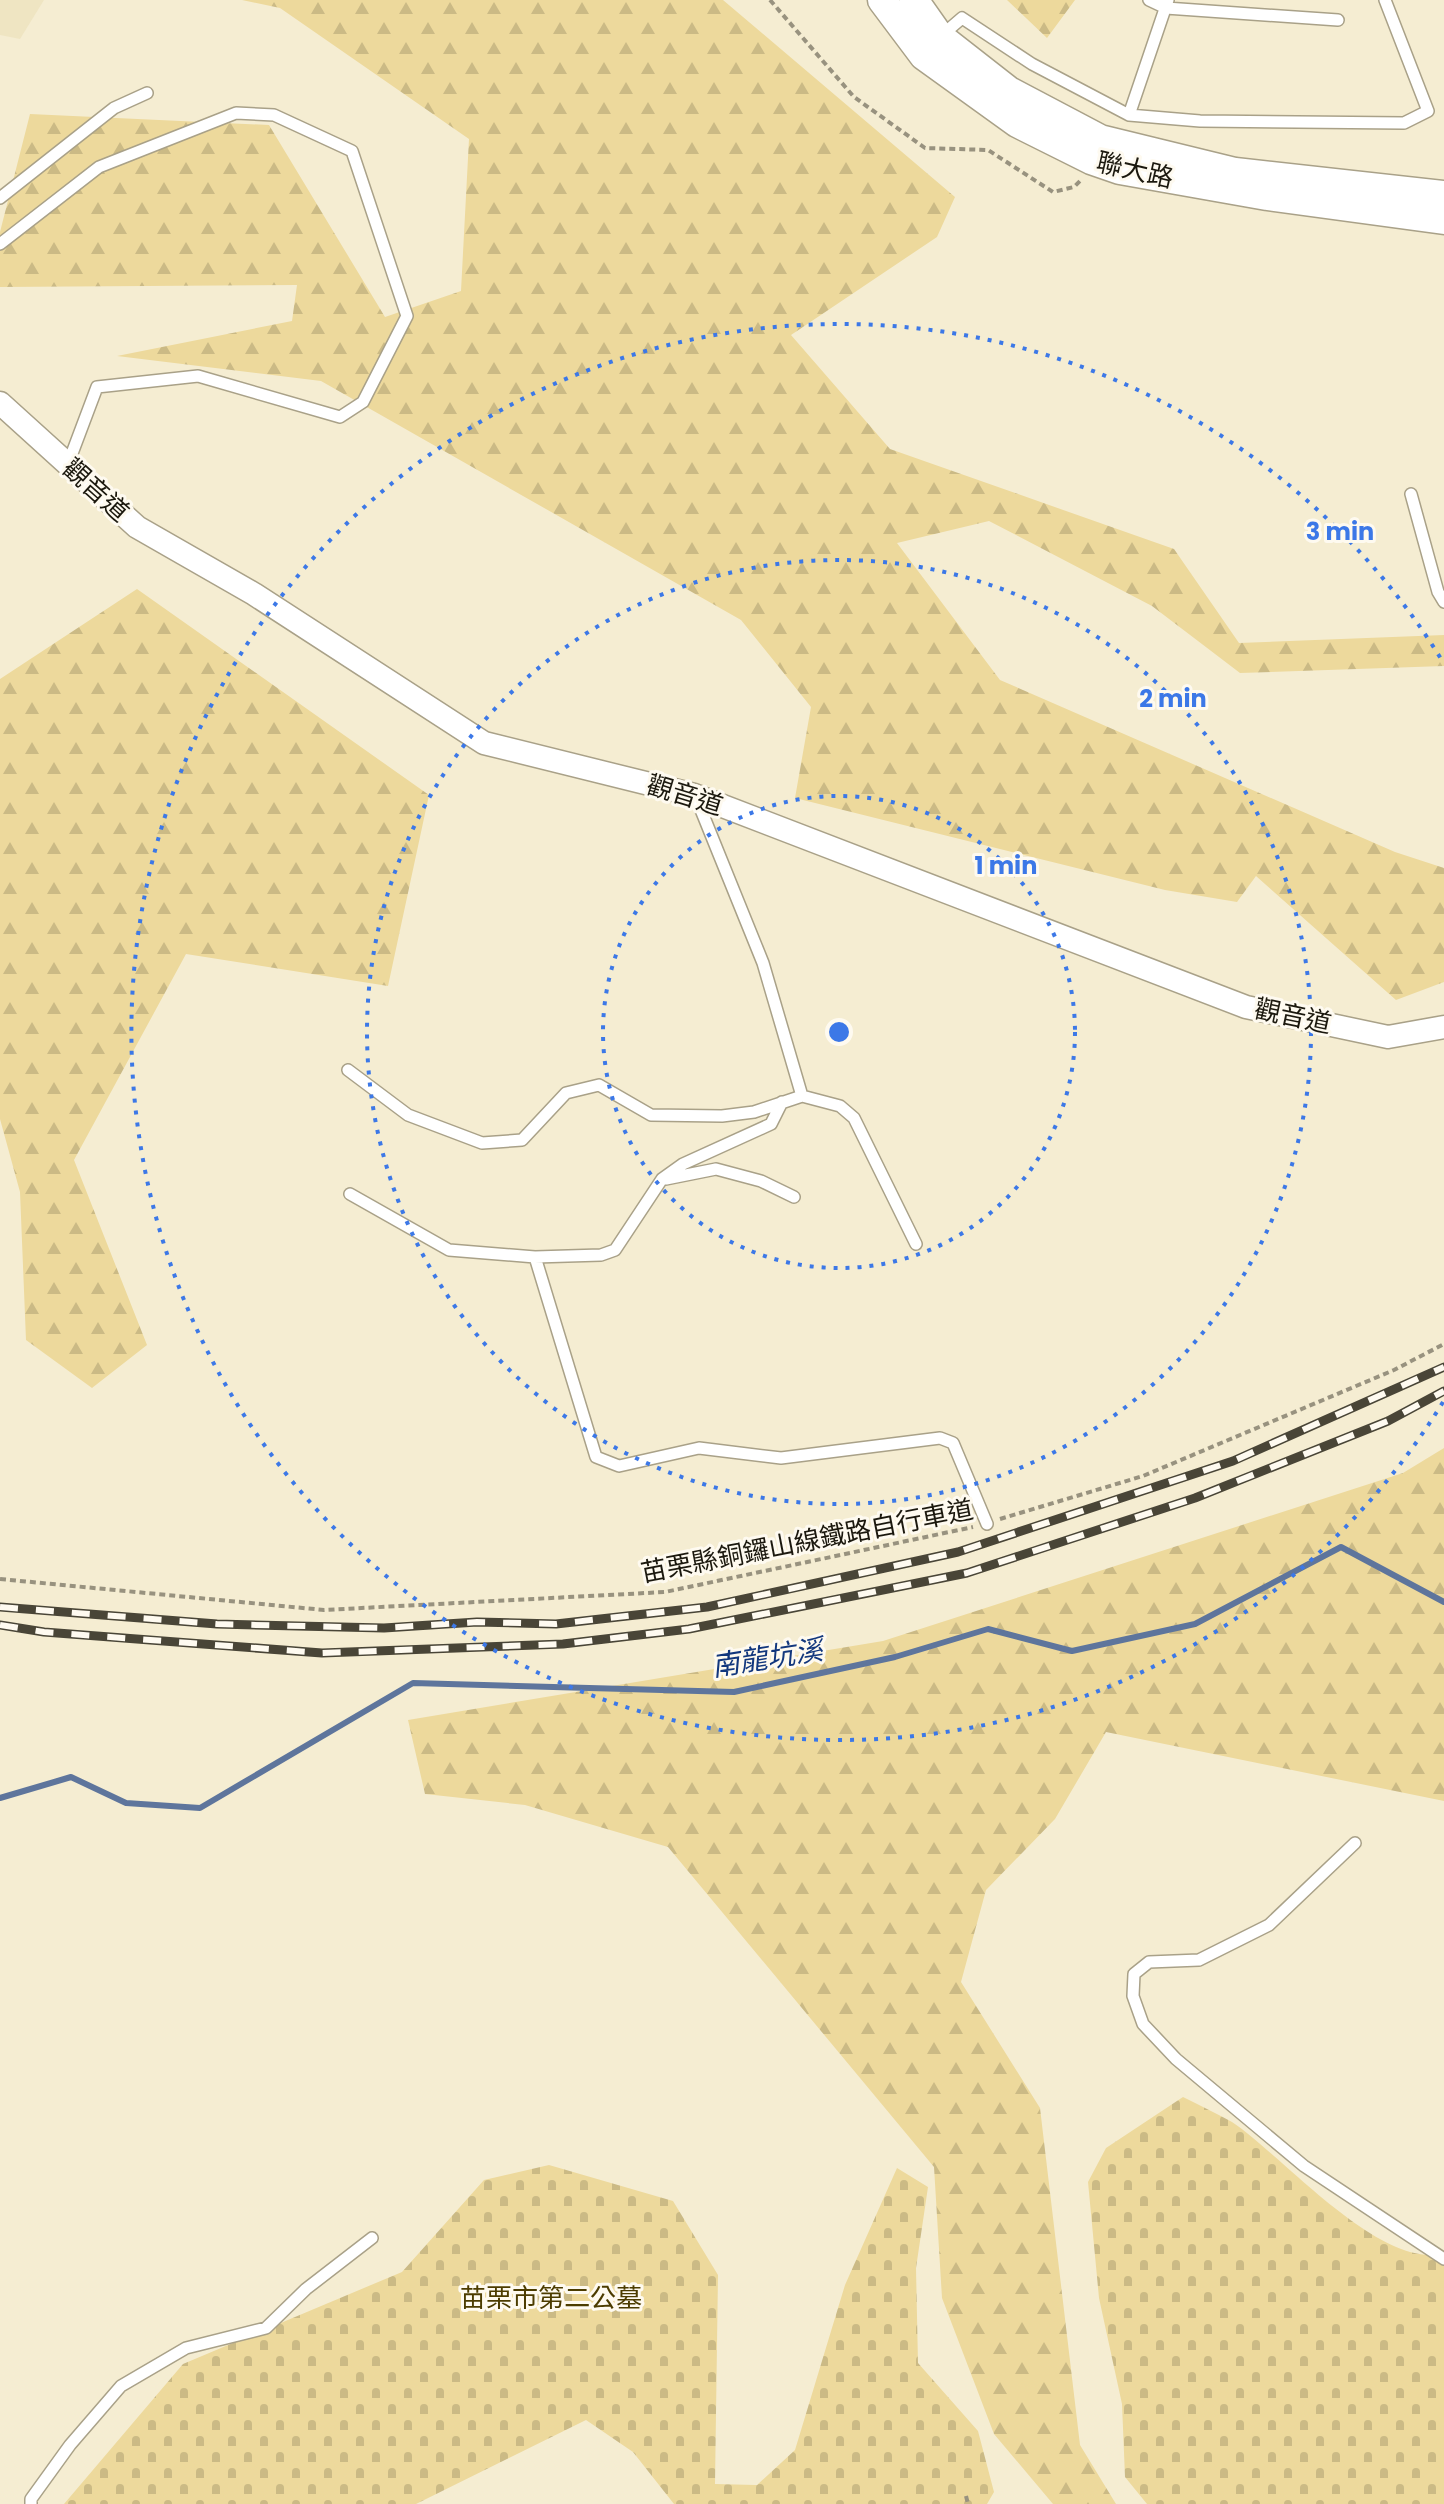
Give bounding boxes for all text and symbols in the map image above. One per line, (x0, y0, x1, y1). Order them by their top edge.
street label: 聯大路 (1093, 144, 1177, 196)
street label: 觀音道 (55, 451, 137, 529)
text: 3 min (1306, 515, 1374, 548)
text: 2 min (1139, 682, 1207, 715)
street label: 觀音道 (642, 766, 728, 824)
text: 1 min (975, 849, 1037, 882)
street label: 觀音道 (1251, 990, 1335, 1042)
centre of rings (825, 1018, 853, 1046)
street label: 苗栗縣銅鑼山線鐵路自行車道 (638, 1491, 976, 1591)
water label: 南龍坑溪 (709, 1629, 829, 1686)
park label: 苗栗市第二公墓 (460, 2280, 642, 2316)

